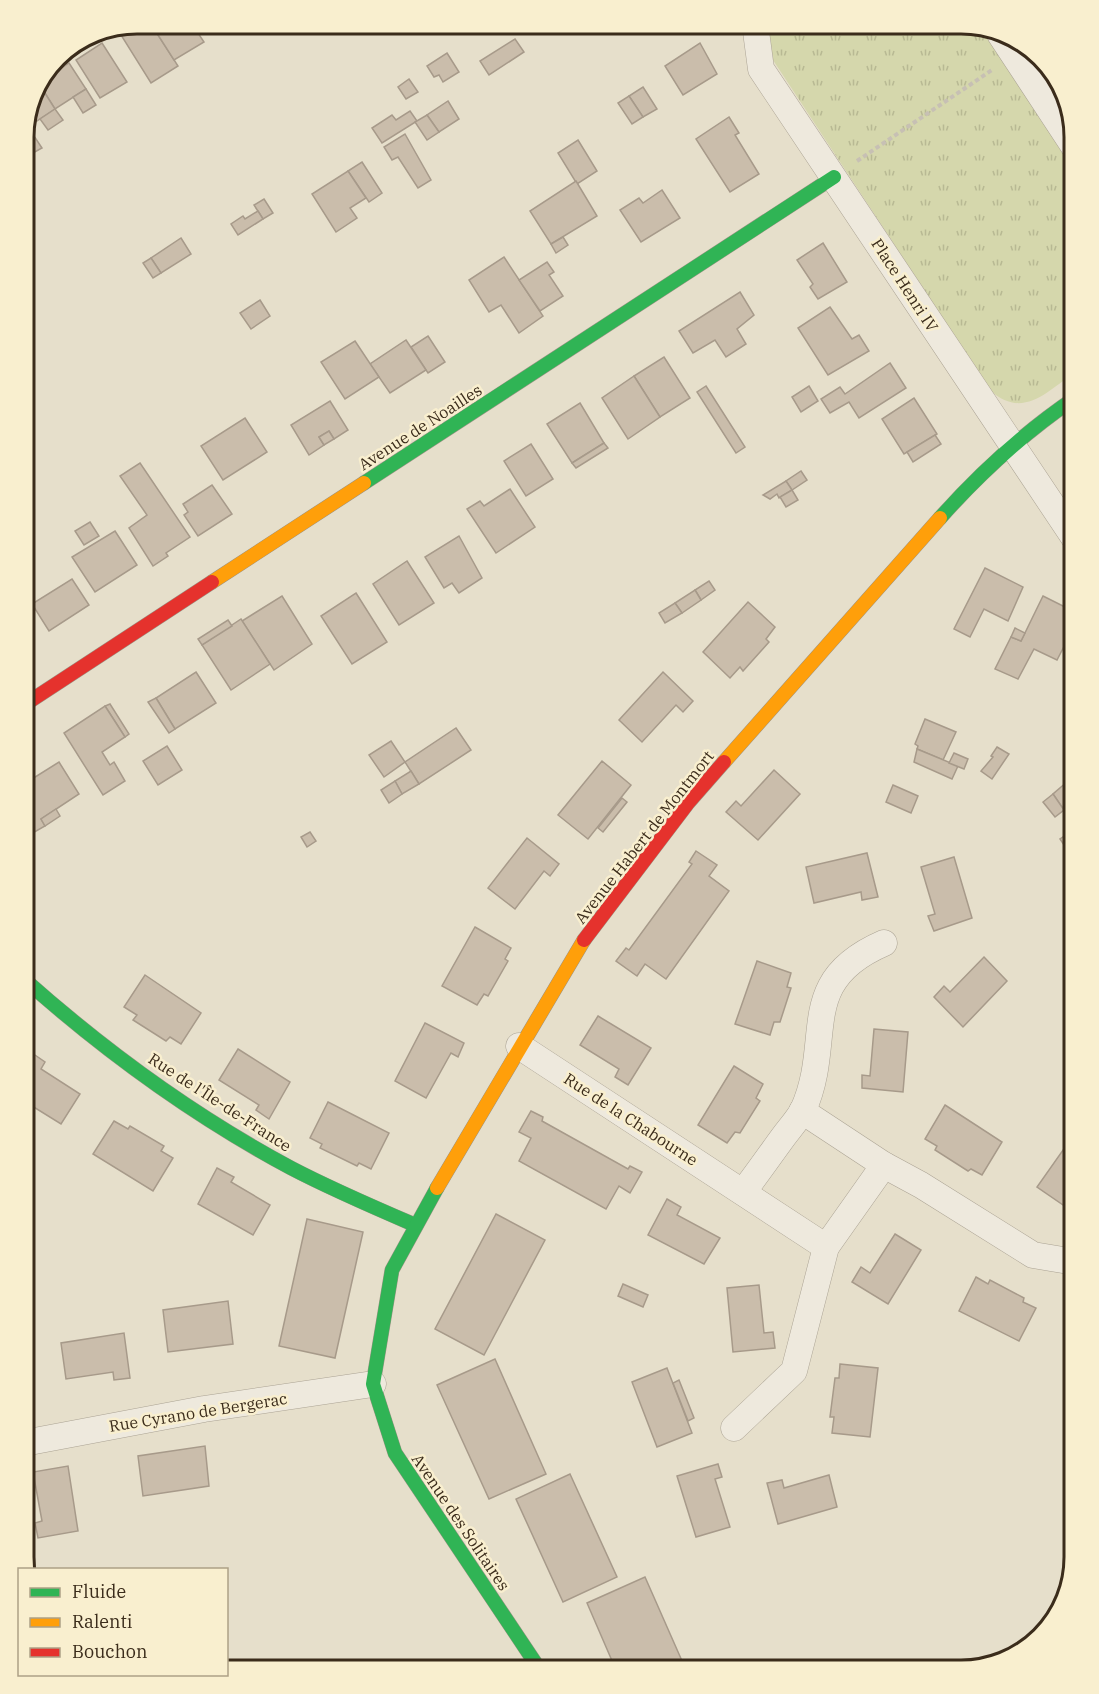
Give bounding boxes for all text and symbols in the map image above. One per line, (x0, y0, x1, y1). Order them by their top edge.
street label: Place Henri IV (867, 235, 943, 336)
street label: Avenue de Noailles (354, 380, 486, 474)
street label: Avenue Habert de Montmort (570, 746, 718, 928)
street label: Rue de l'Île-de-France (145, 1048, 295, 1156)
street label: Rue de la Chabourne (560, 1068, 702, 1170)
street label: Rue Cyrano de Bergerac (107, 1388, 289, 1436)
street label: Avenue des Solitaires (408, 1450, 514, 1594)
legend (18, 1568, 228, 1676)
text: Fluide (72, 1580, 126, 1603)
text: Ralenti (72, 1610, 133, 1633)
text: Bouchon (72, 1640, 148, 1663)

